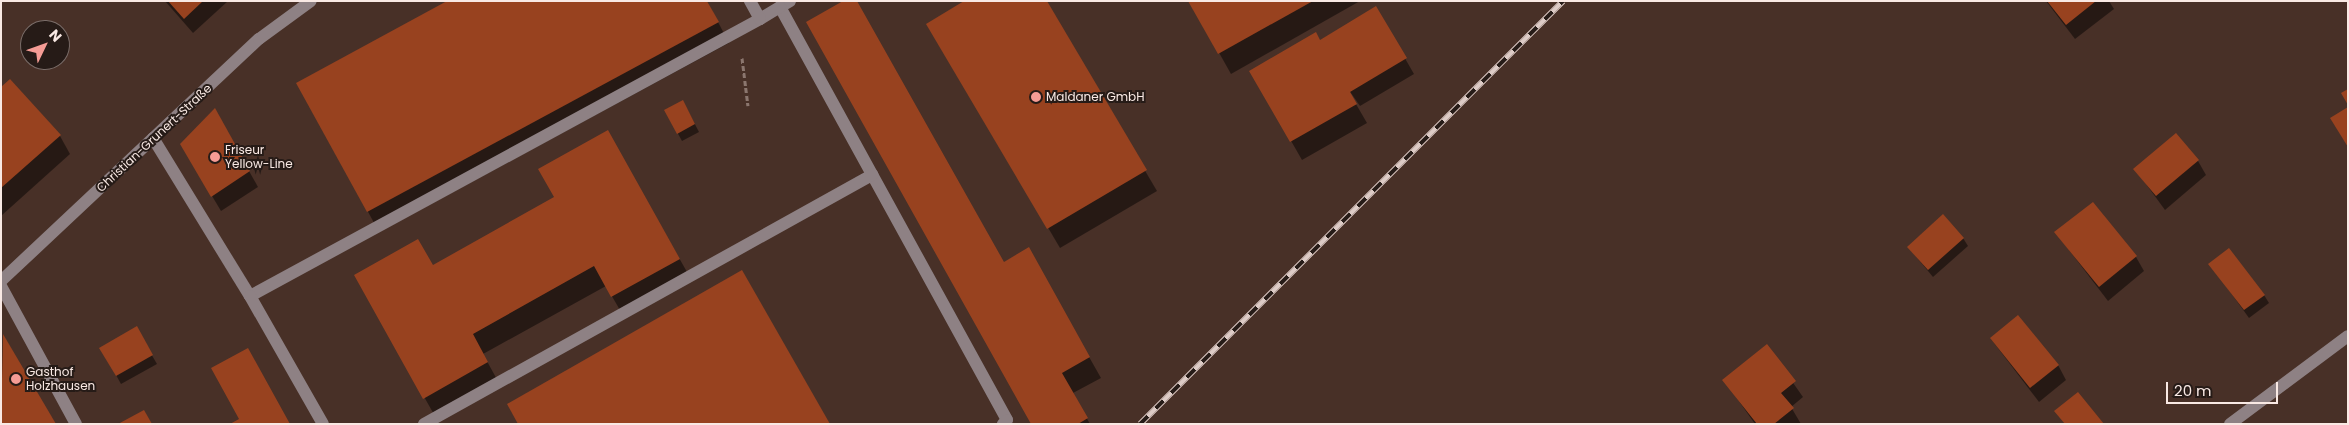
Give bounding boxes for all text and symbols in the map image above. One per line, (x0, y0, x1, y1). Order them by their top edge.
north arrow (20, 20, 70, 70)
text: N (44, 25, 66, 46)
street label: Christian-Grunert-Straße (93, 81, 215, 195)
place label: Maldaner GmbH (1046, 90, 1145, 104)
marker: Maldaner GmbH (1030, 91, 1042, 103)
place label: Friseur Yellow-Line (225, 143, 293, 171)
marker: Friseur Yellow-Line (209, 151, 221, 163)
place label: Gasthof Holzhausen (26, 365, 95, 393)
scale bar (2169, 372, 2282, 404)
marker: Gasthof Holzhausen (10, 373, 22, 385)
text: 20 m (2174, 380, 2212, 401)

